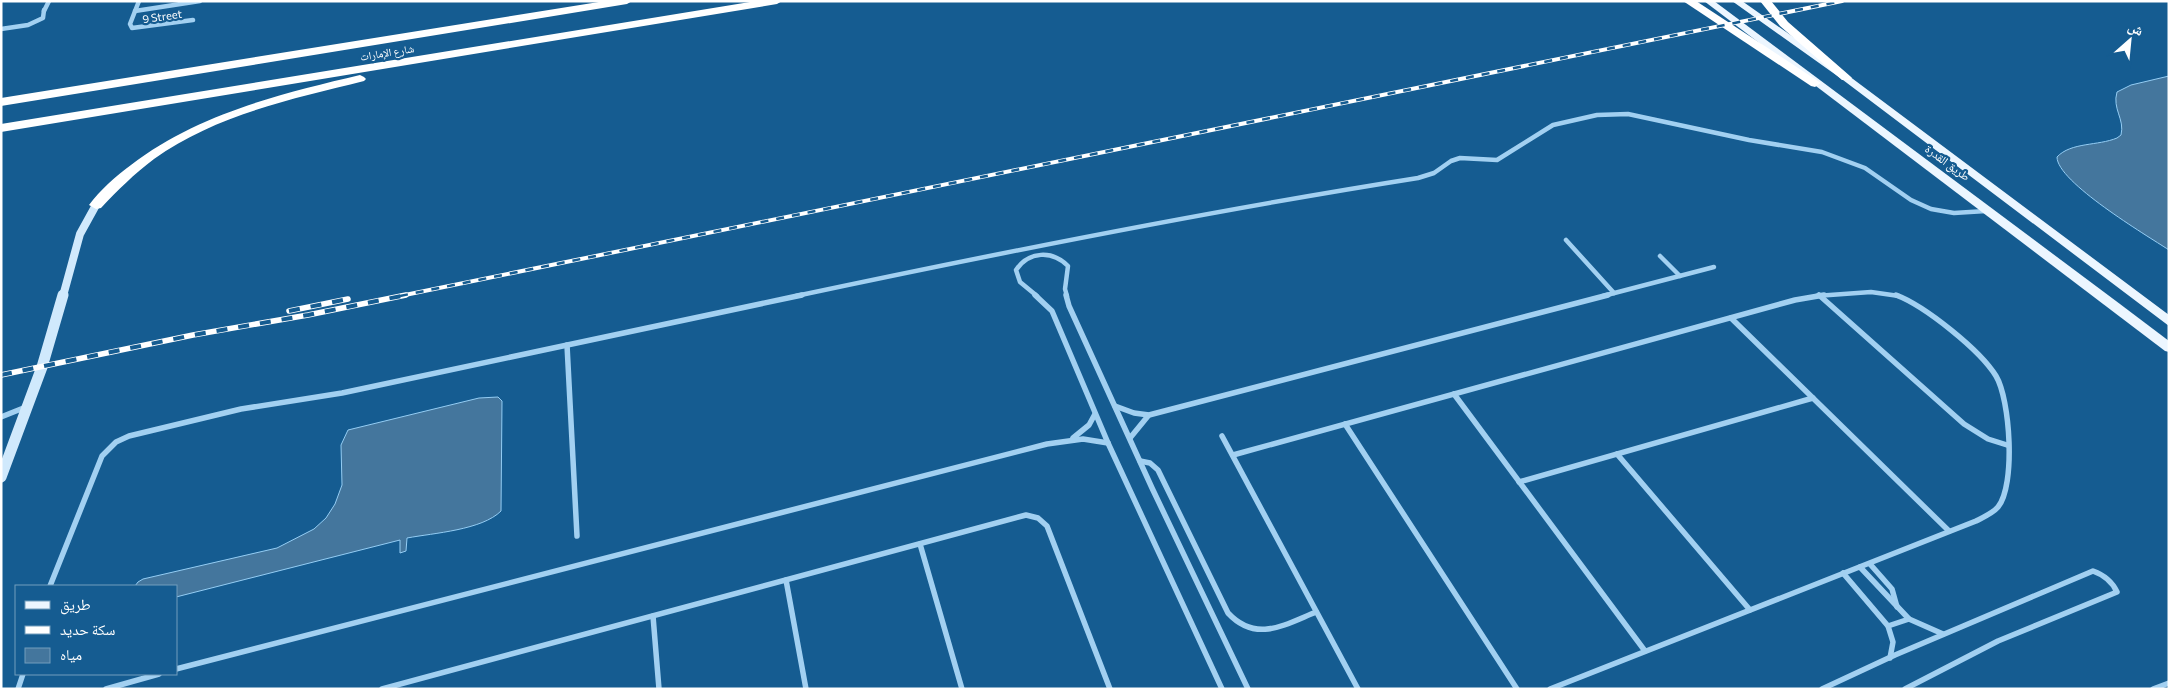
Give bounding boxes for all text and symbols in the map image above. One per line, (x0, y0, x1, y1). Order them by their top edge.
street label: 9 Street (141, 7, 183, 25)
north arrow (2105, 15, 2155, 65)
text: ش (2125, 17, 2147, 40)
street label: شارع الإمارات (359, 41, 415, 64)
street label: طريق القدرة (1922, 141, 1973, 184)
legend (15, 585, 178, 675)
text: طريق (60, 595, 91, 615)
text: سكة حديد (60, 620, 115, 638)
text: مياه (60, 645, 82, 663)

